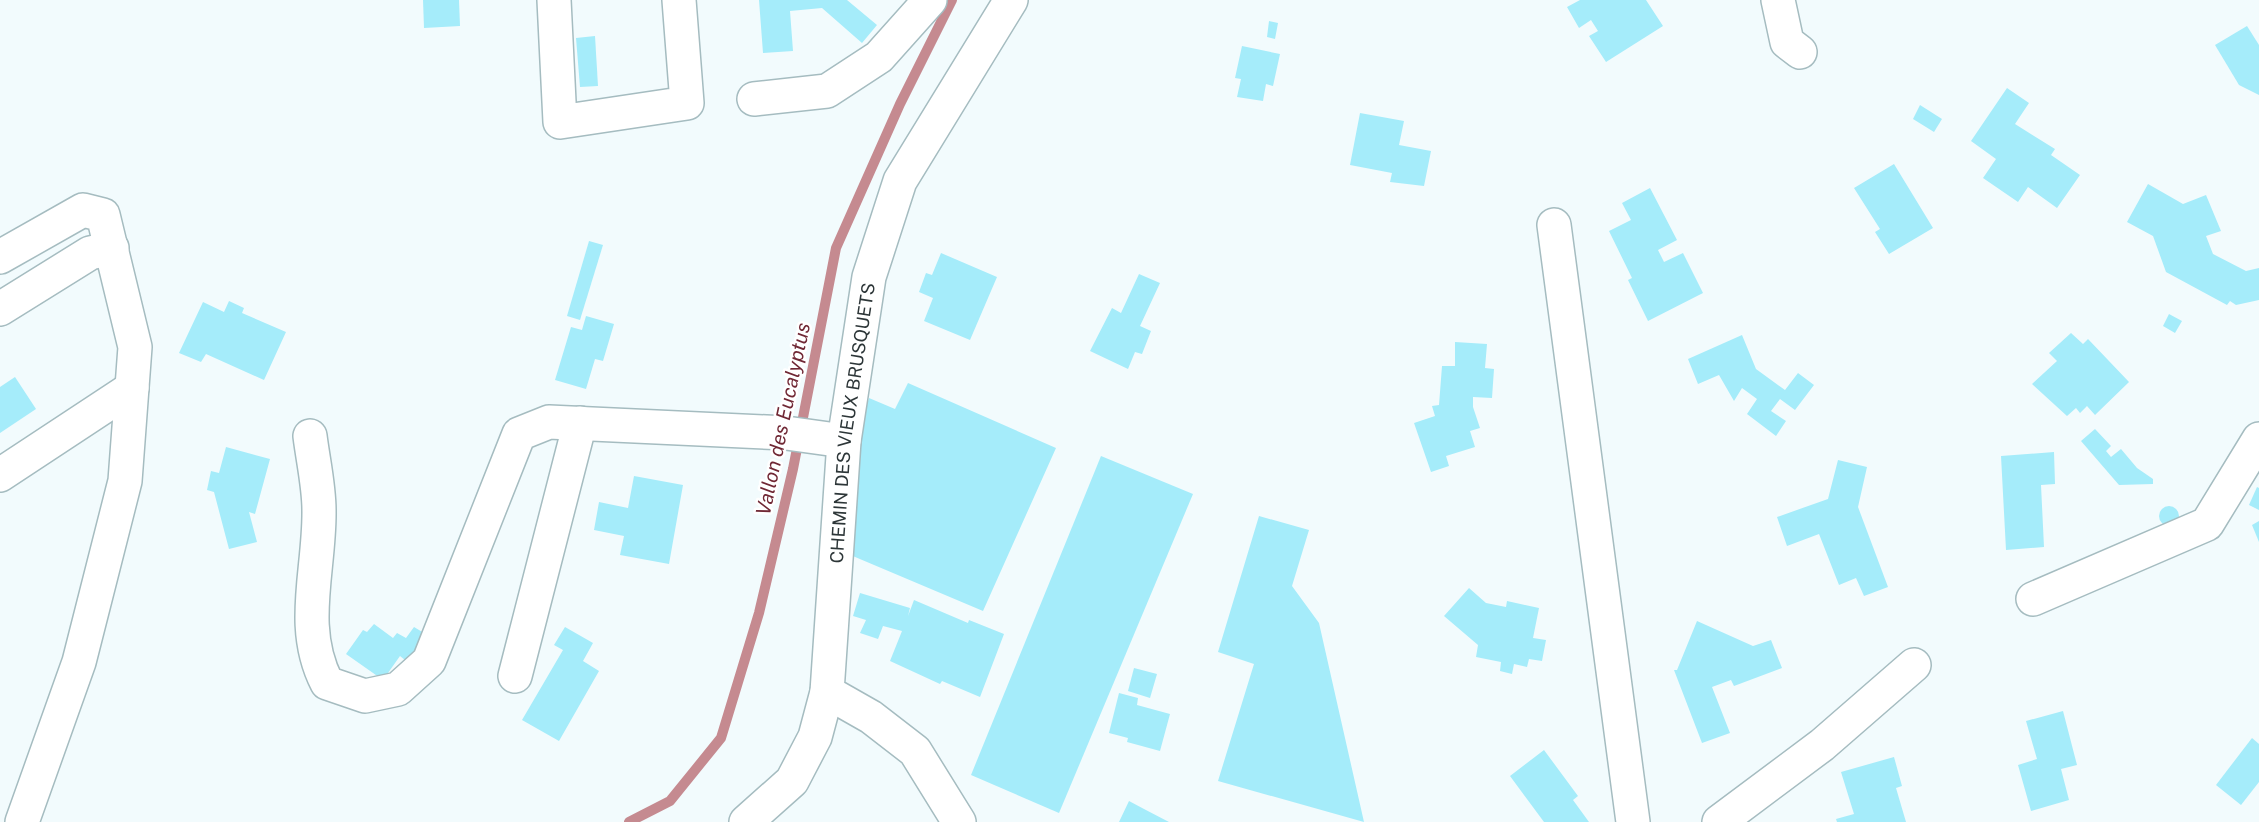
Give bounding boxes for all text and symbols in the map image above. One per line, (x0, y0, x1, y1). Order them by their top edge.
street label: CHEMIN DES VIEUX BRUSQUETS (825, 281, 878, 564)
water label: Vallon des Eucalyptus (751, 320, 815, 518)

